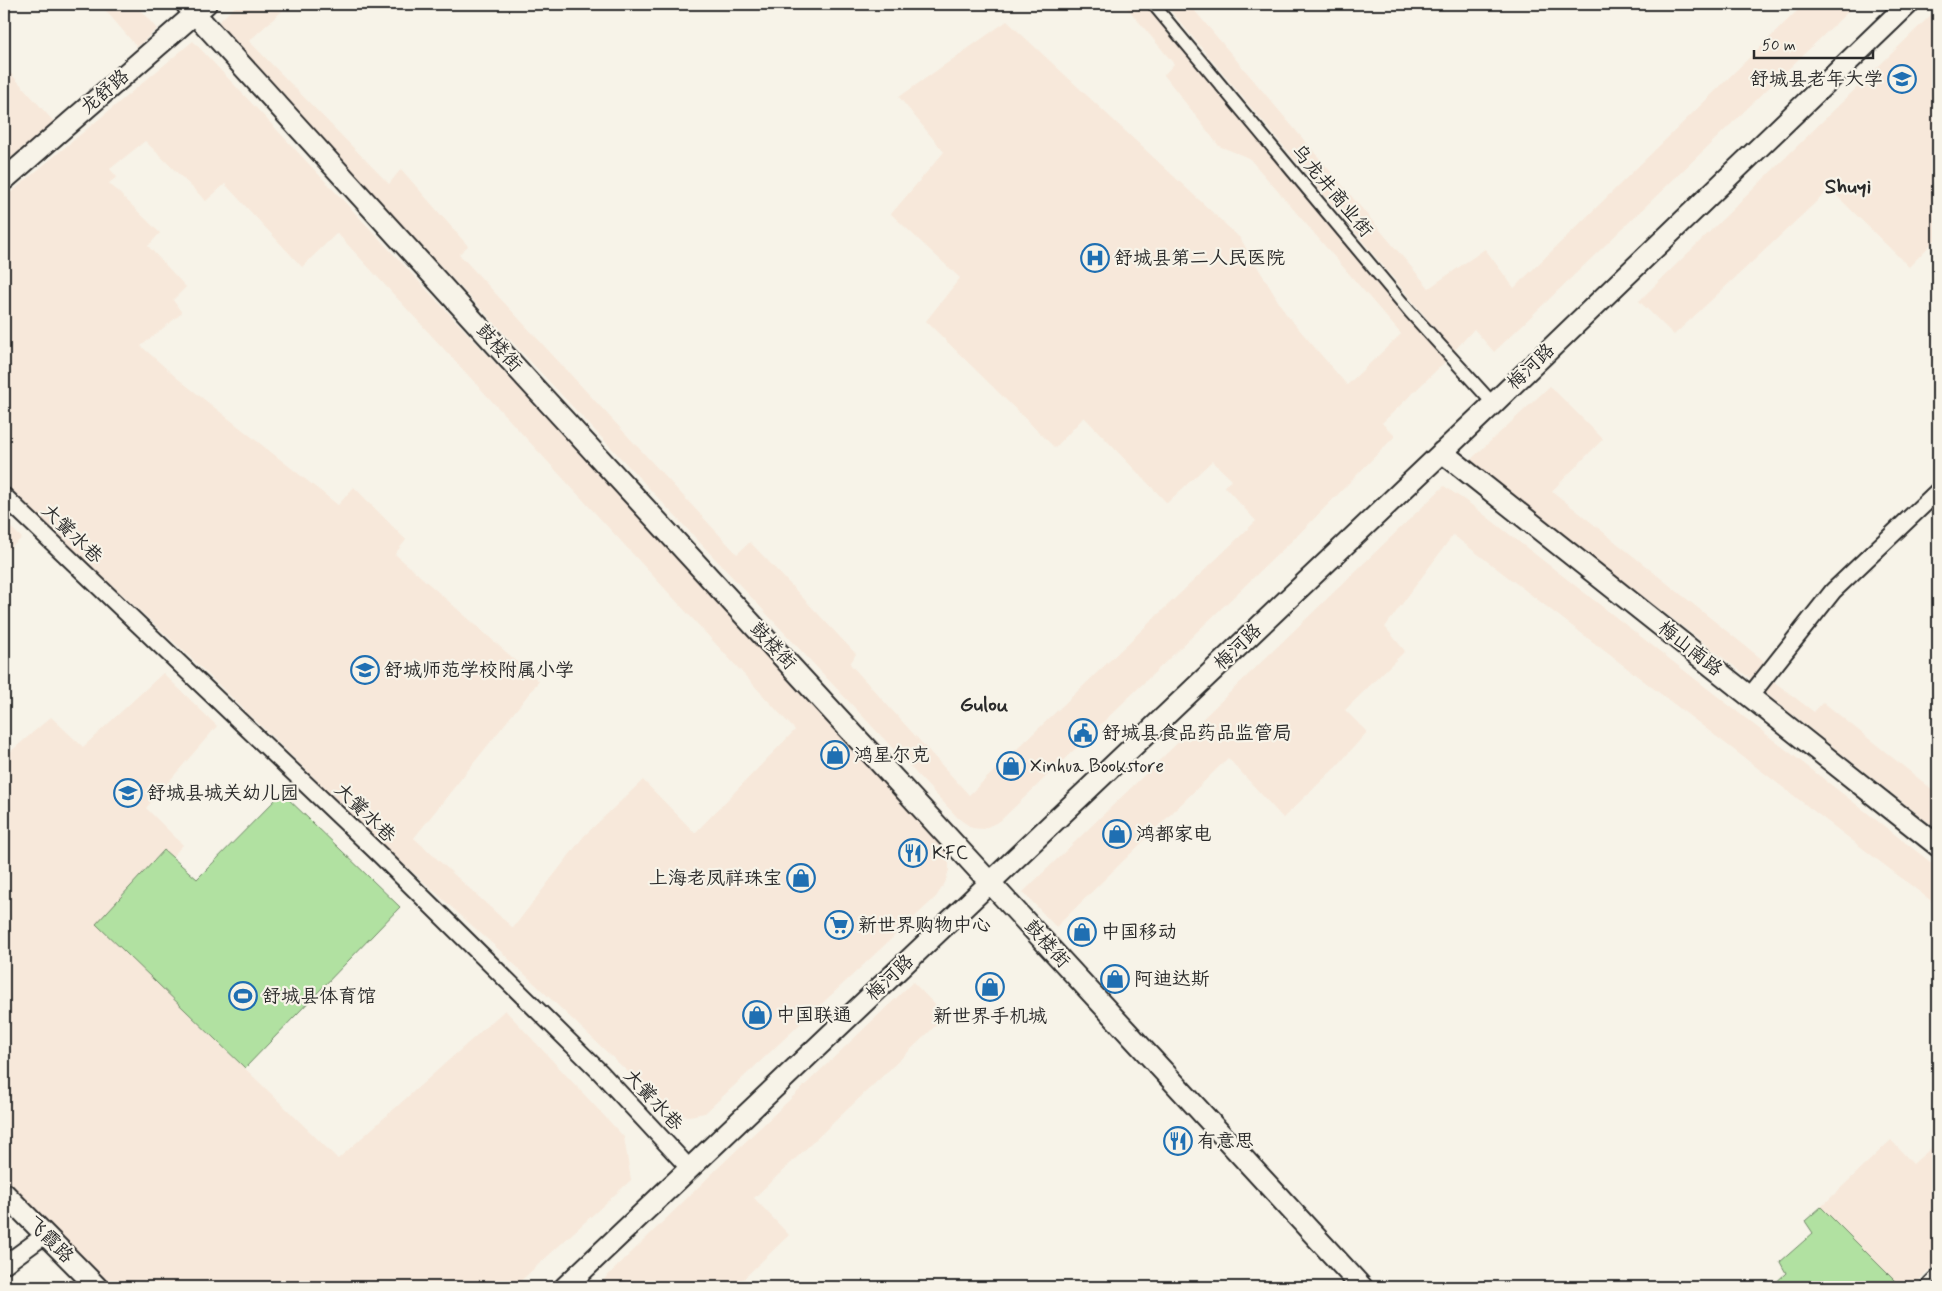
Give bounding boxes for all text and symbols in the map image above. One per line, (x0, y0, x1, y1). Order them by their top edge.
scale bar (1754, 28, 1873, 60)
text: 50 m (1762, 36, 1796, 56)
street label: 龙舒路 (75, 64, 135, 120)
school or university icon: 舒城县老年大学 (1887, 64, 1917, 94)
place label: 舒城县老年大学 (1750, 67, 1883, 92)
street label: 乌龙井商业街 (1286, 139, 1378, 243)
district label: Shuyi (1825, 173, 1871, 201)
hospital icon: 舒城县第二人民医院 (1080, 243, 1110, 273)
place label: 舒城县第二人民医院 (1114, 246, 1285, 271)
street label: 鼓楼街 (471, 318, 527, 378)
street label: 梅河路 (1502, 338, 1560, 396)
street label: 大黉水巷 (36, 499, 108, 569)
street label: 梅山南路 (1652, 616, 1728, 682)
street label: 鼓楼街 (744, 617, 802, 675)
street label: 梅河路 (1209, 618, 1267, 676)
school or university icon: 舒城师范学校附属小学 (350, 655, 380, 685)
place label: 舒城师范学校附属小学 (384, 658, 574, 683)
district label: Gulou (960, 691, 1009, 719)
public building icon: 舒城县食品药品监管局 (1068, 718, 1098, 748)
place label: 舒城县食品药品监管局 (1102, 721, 1292, 746)
shop icon: 鸿星尔克 (820, 740, 850, 770)
place label: 鸿星尔克 (854, 743, 930, 768)
shop icon: Xinhua Bookstore (996, 751, 1026, 781)
place label: Xinhua Bookstore (1030, 754, 1164, 779)
school or university icon: 舒城县城关幼儿园 (113, 778, 143, 808)
street label: 大黉水巷 (329, 778, 401, 848)
place label: 舒城县城关幼儿园 (147, 781, 299, 806)
shop icon: 鸿都家电 (1102, 819, 1132, 849)
place label: 鸿都家电 (1136, 822, 1212, 847)
restaurant icon: KFC (898, 838, 928, 868)
place label: KFC (932, 841, 968, 866)
shop icon: 上海老凤祥珠宝 (786, 863, 816, 893)
place label: 上海老凤祥珠宝 (649, 866, 782, 891)
supermarket icon: 新世界购物中心 (824, 910, 854, 940)
place label: 新世界购物中心 (858, 913, 991, 938)
street label: 鼓楼街 (1019, 914, 1075, 974)
shop icon: 中国移动 (1067, 917, 1097, 947)
place label: 中国移动 (1101, 920, 1177, 945)
street label: 梅河路 (861, 949, 919, 1007)
shop icon: 阿迪达斯 (1100, 964, 1130, 994)
place label: 阿迪达斯 (1134, 967, 1210, 992)
shop icon: 新世界手机城 (975, 972, 1005, 1002)
sports icon: 舒城县体育馆 (228, 981, 258, 1011)
place label: 舒城县体育馆 (262, 984, 376, 1009)
shop icon: 中国联通 (742, 1000, 772, 1030)
place label: 中国联通 (776, 1003, 852, 1028)
place label: 新世界手机城 (933, 1004, 1047, 1029)
street label: 大黉水巷 (618, 1064, 688, 1136)
restaurant icon: 有意思 (1163, 1126, 1193, 1156)
place label: 有意思 (1197, 1129, 1254, 1154)
street label: 飞霞路 (21, 1211, 79, 1269)

